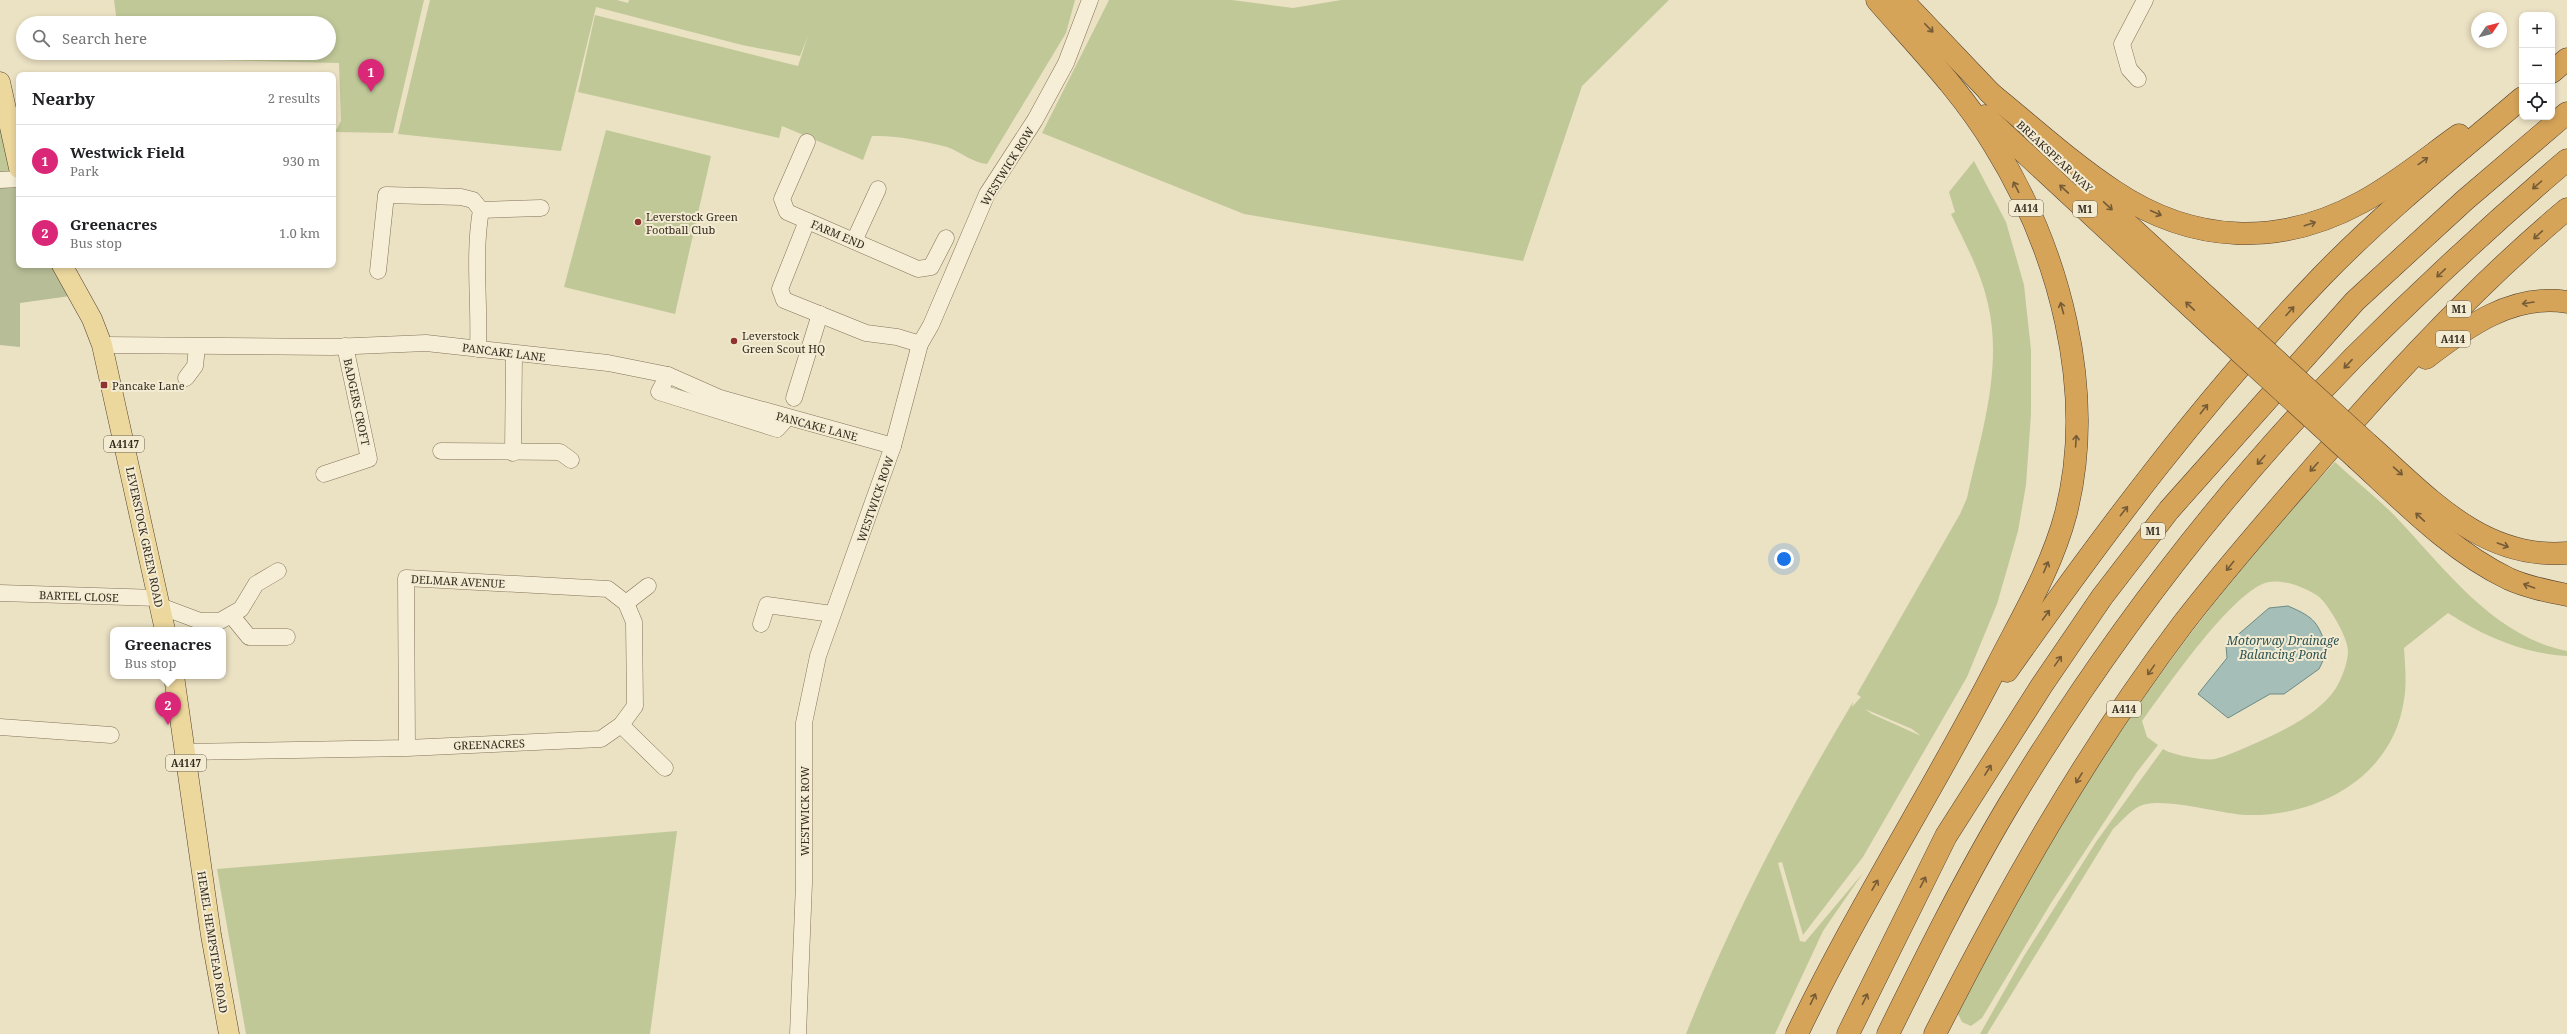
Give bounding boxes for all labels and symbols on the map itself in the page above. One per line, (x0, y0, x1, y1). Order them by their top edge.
north arrow (2471, 12, 2507, 48)
one-way arrow (1924, 23, 1933, 34)
pin: 1 (358, 59, 384, 92)
street label: BREAKSPEAR WAY (2014, 117, 2096, 195)
street label: WESTWICK ROW (977, 123, 1038, 208)
one-way arrow (2417, 157, 2428, 165)
one-way arrow (2012, 181, 2019, 193)
one-way arrow (2532, 181, 2543, 190)
one-way arrow (2059, 185, 2069, 194)
road number: A414 (2009, 200, 2043, 216)
road number: M1 (2073, 201, 2097, 217)
one-way arrow (2103, 201, 2113, 210)
place label: Leverstock Green Football Club (646, 209, 738, 237)
one-way arrow (2149, 210, 2161, 217)
street label: FARM END (809, 216, 867, 252)
marker: Leverstock Green Football Club (633, 217, 643, 227)
one-way arrow (2303, 220, 2316, 227)
one-way arrow (2533, 230, 2543, 240)
one-way arrow (2436, 268, 2446, 278)
one-way arrow (2522, 299, 2535, 307)
road number: M1 (2447, 301, 2471, 317)
one-way arrow (2058, 302, 2065, 315)
one-way arrow (2185, 302, 2195, 311)
one-way arrow (2285, 306, 2295, 316)
place label: Leverstock Green Scout HQ (742, 328, 825, 356)
road number: A414 (2436, 331, 2470, 347)
marker: Leverstock Green Scout HQ (729, 336, 739, 346)
street label: PANCAKE LANE (461, 339, 547, 365)
street label: BADGERS CROFT (340, 357, 374, 447)
one-way arrow (2344, 359, 2353, 369)
place label: Pancake Lane (112, 378, 185, 393)
marker: Pancake Lane (99, 380, 109, 390)
one-way arrow (2200, 403, 2208, 414)
street label: PANCAKE LANE (774, 408, 860, 444)
one-way arrow (2072, 435, 2079, 448)
road number: A4147 (104, 436, 144, 452)
street label: WESTWICK ROW (853, 453, 897, 544)
one-way arrow (2257, 455, 2266, 466)
one-way arrow (2309, 461, 2318, 472)
street label: LEVERSTOCK GREEN ROAD (123, 465, 167, 609)
one-way arrow (2393, 466, 2403, 475)
one-way arrow (2119, 505, 2128, 516)
one-way arrow (2415, 512, 2425, 522)
road number: M1 (2141, 523, 2165, 539)
one-way arrow (2497, 542, 2509, 550)
your location (1774, 549, 1794, 569)
one-way arrow (2225, 560, 2234, 571)
one-way arrow (2043, 561, 2050, 573)
street label: DELMAR AVENUE (411, 571, 506, 591)
one-way arrow (2523, 582, 2536, 589)
street label: BARTEL CLOSE (39, 587, 119, 605)
one-way arrow (2042, 610, 2050, 621)
water label: Motorway Drainage Balancing Pond (2226, 632, 2339, 663)
one-way arrow (2054, 656, 2062, 667)
one-way arrow (2147, 664, 2155, 675)
pin: 2 (155, 692, 181, 725)
road number: A414 (2107, 701, 2141, 717)
street label: GREENACRES (453, 735, 525, 753)
road number: A4147 (166, 755, 206, 771)
street label: WESTWICK ROW (797, 765, 812, 856)
one-way arrow (1984, 765, 1992, 776)
one-way arrow (2075, 772, 2083, 784)
street label: HEMEL HEMPSTEAD ROAD (194, 870, 232, 1014)
one-way arrow (1919, 877, 1927, 889)
one-way arrow (1872, 879, 1880, 891)
one-way arrow (1810, 993, 1818, 1005)
one-way arrow (1862, 993, 1869, 1005)

